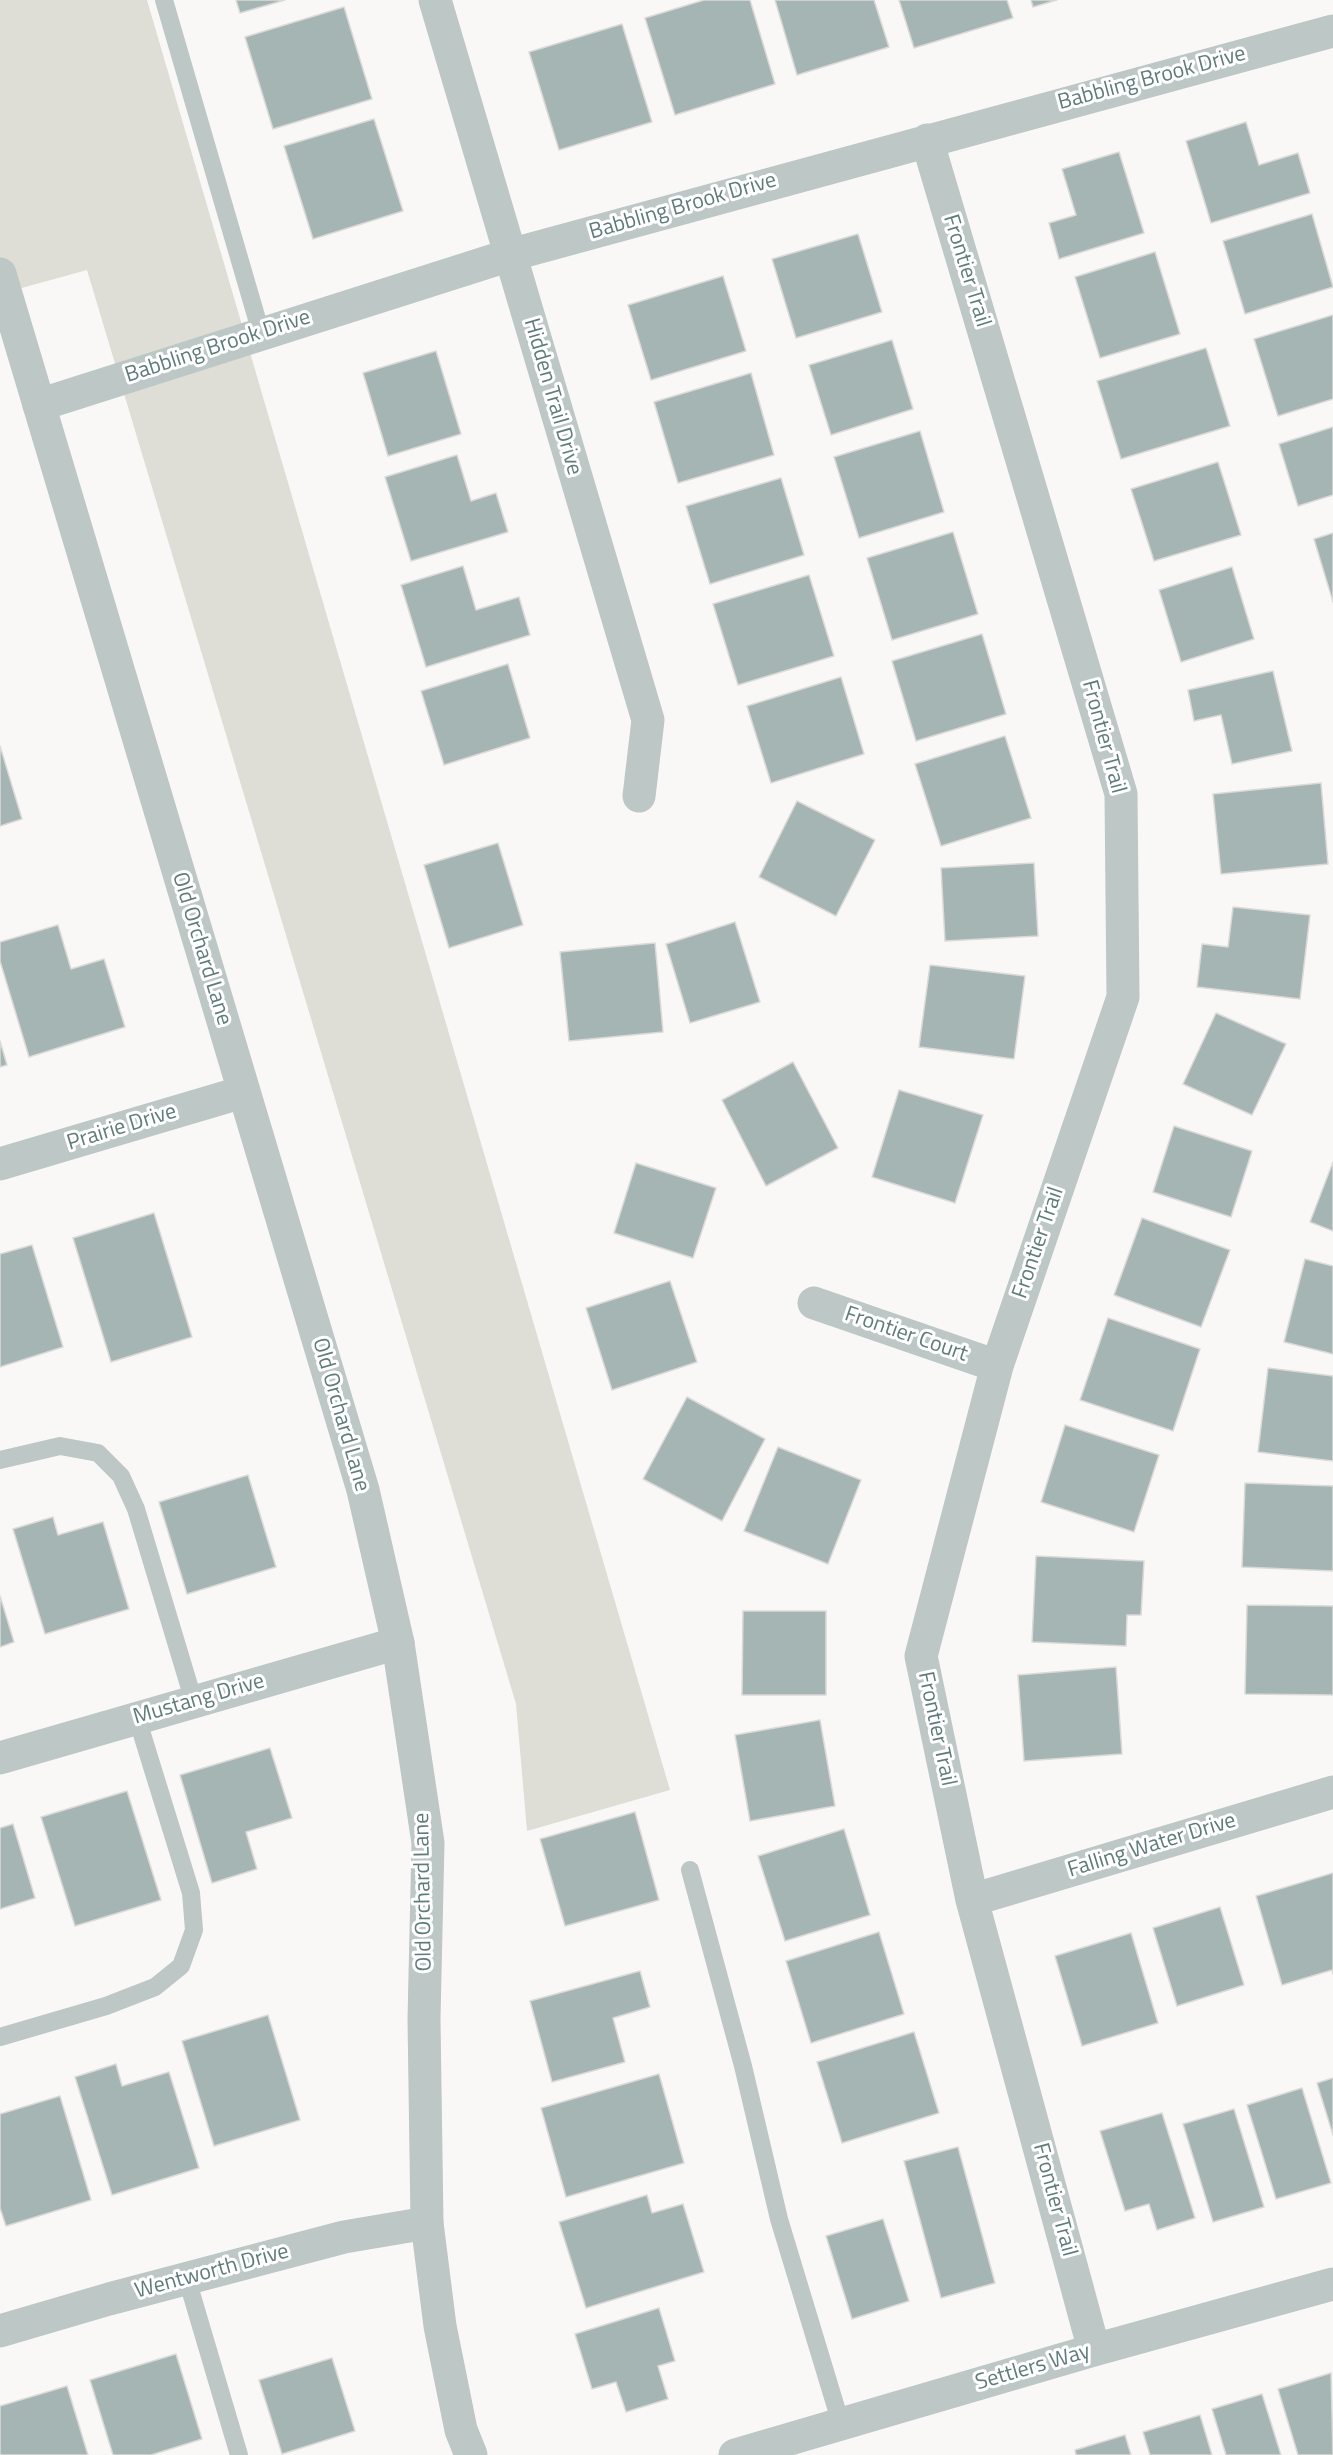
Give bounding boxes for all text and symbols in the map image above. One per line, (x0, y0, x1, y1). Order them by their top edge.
street label: Babbling Brook Drive (1055, 41, 1249, 117)
street label: Babbling Brook Drive (586, 168, 780, 246)
street label: Frontier Trail (936, 212, 996, 330)
street label: Babbling Brook Drive (122, 305, 314, 389)
street label: Hidden Trail Drive (517, 316, 587, 478)
street label: Frontier Trail (1075, 677, 1131, 797)
street label: Old Orchard Lane (165, 869, 237, 1029)
street label: Prairie Drive (64, 1099, 180, 1157)
street label: Frontier Trail (1008, 1184, 1070, 1302)
street label: Frontier Court (841, 1302, 971, 1368)
street label: Old Orchard Lane (305, 1335, 375, 1495)
street label: Mustang Drive (130, 1669, 268, 1731)
street label: Frontier Trail (911, 1669, 961, 1789)
street label: Falling Water Drive (1065, 1808, 1239, 1884)
street label: Old Orchard Lane (409, 1812, 439, 1972)
street label: Frontier Trail (1026, 2140, 1082, 2260)
street label: Wentworth Drive (132, 2239, 292, 2305)
street label: Settlers Way (973, 2339, 1093, 2397)

